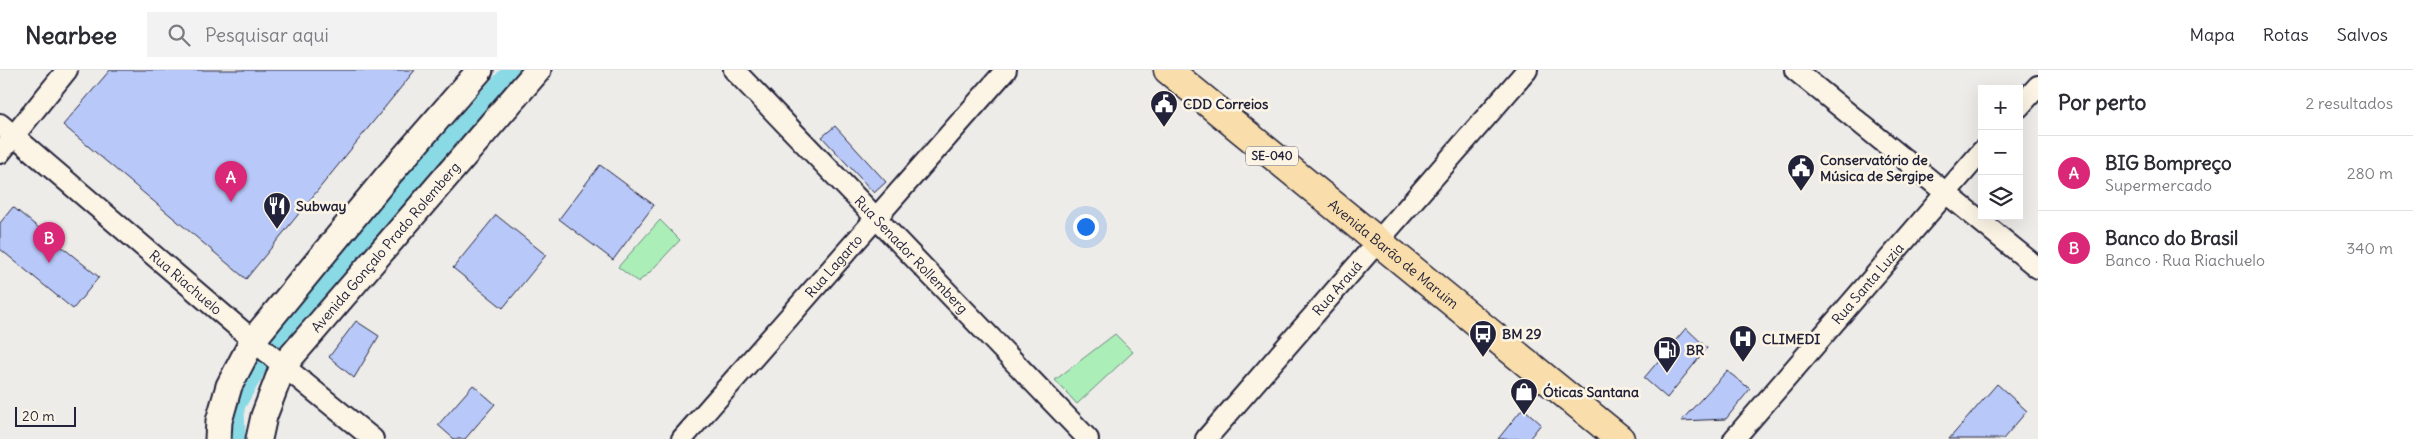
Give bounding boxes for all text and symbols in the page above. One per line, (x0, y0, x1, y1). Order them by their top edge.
search box (147, 12, 497, 57)
text: Nearbee (25, 20, 117, 50)
icon: search (165, 21, 193, 49)
text: Pesquisar aqui (205, 23, 329, 47)
text: Mapa (2190, 23, 2235, 46)
text: Rotas (2263, 23, 2309, 46)
text: Salvos (2337, 23, 2388, 46)
map controls (1978, 85, 2023, 220)
button: + (1978, 85, 2023, 130)
public building icon: CDD Correios (1149, 89, 1179, 128)
text: Por perto (2058, 89, 2146, 116)
text: 2 resultados (2305, 93, 2393, 113)
place label: CDD Correios (1183, 95, 1269, 113)
button: − (1978, 130, 2023, 175)
road number: SE-040 (1246, 146, 1298, 165)
place label: Conservatório de Música de Sergipe (1820, 151, 1934, 185)
text: BIG Bompreço (2105, 151, 2232, 175)
public building icon: Conservatório de Música de Sergipe (1786, 153, 1816, 192)
street label: Avenida Gonçalo Prado Rolemberg (307, 158, 464, 336)
pin: A (215, 161, 247, 202)
text: A (2069, 163, 2079, 183)
text: 280 m (2347, 163, 2393, 183)
button: layers (1978, 175, 2023, 220)
text: Supermercado (2105, 175, 2212, 195)
restaurant icon: Subway (262, 191, 292, 230)
street label: Rua Senador Rollemberg (851, 192, 972, 317)
street label: Avenida Barão de Maruim (1324, 195, 1462, 313)
place label: Subway (296, 197, 347, 215)
your location (1073, 214, 1099, 240)
pin: B (33, 222, 65, 263)
text: Banco do Brasil (2105, 226, 2238, 250)
street label: Rua Lagarto (801, 231, 866, 301)
text: B (2069, 238, 2079, 258)
text: 340 m (2346, 238, 2393, 258)
street label: Rua Santa Luzia (1828, 239, 1908, 328)
street label: Rua Riachuelo (145, 246, 226, 319)
text: Banco · Rua Riachuelo (2105, 250, 2265, 270)
street label: Rua Arauá (1309, 257, 1366, 319)
bus stop icon: BM 29 (1468, 319, 1498, 358)
hospital icon: CLIMEDI (1728, 324, 1758, 363)
place label: BM 29 (1502, 325, 1542, 343)
place label: CLIMEDI (1762, 330, 1820, 348)
fuel station icon: BR (1652, 335, 1682, 374)
place label: BR (1686, 341, 1704, 359)
shop icon: Óticas Santana (1509, 377, 1539, 416)
place label: Óticas Santana (1543, 383, 1639, 401)
scale bar (15, 404, 76, 427)
text: 20 m (22, 407, 55, 425)

